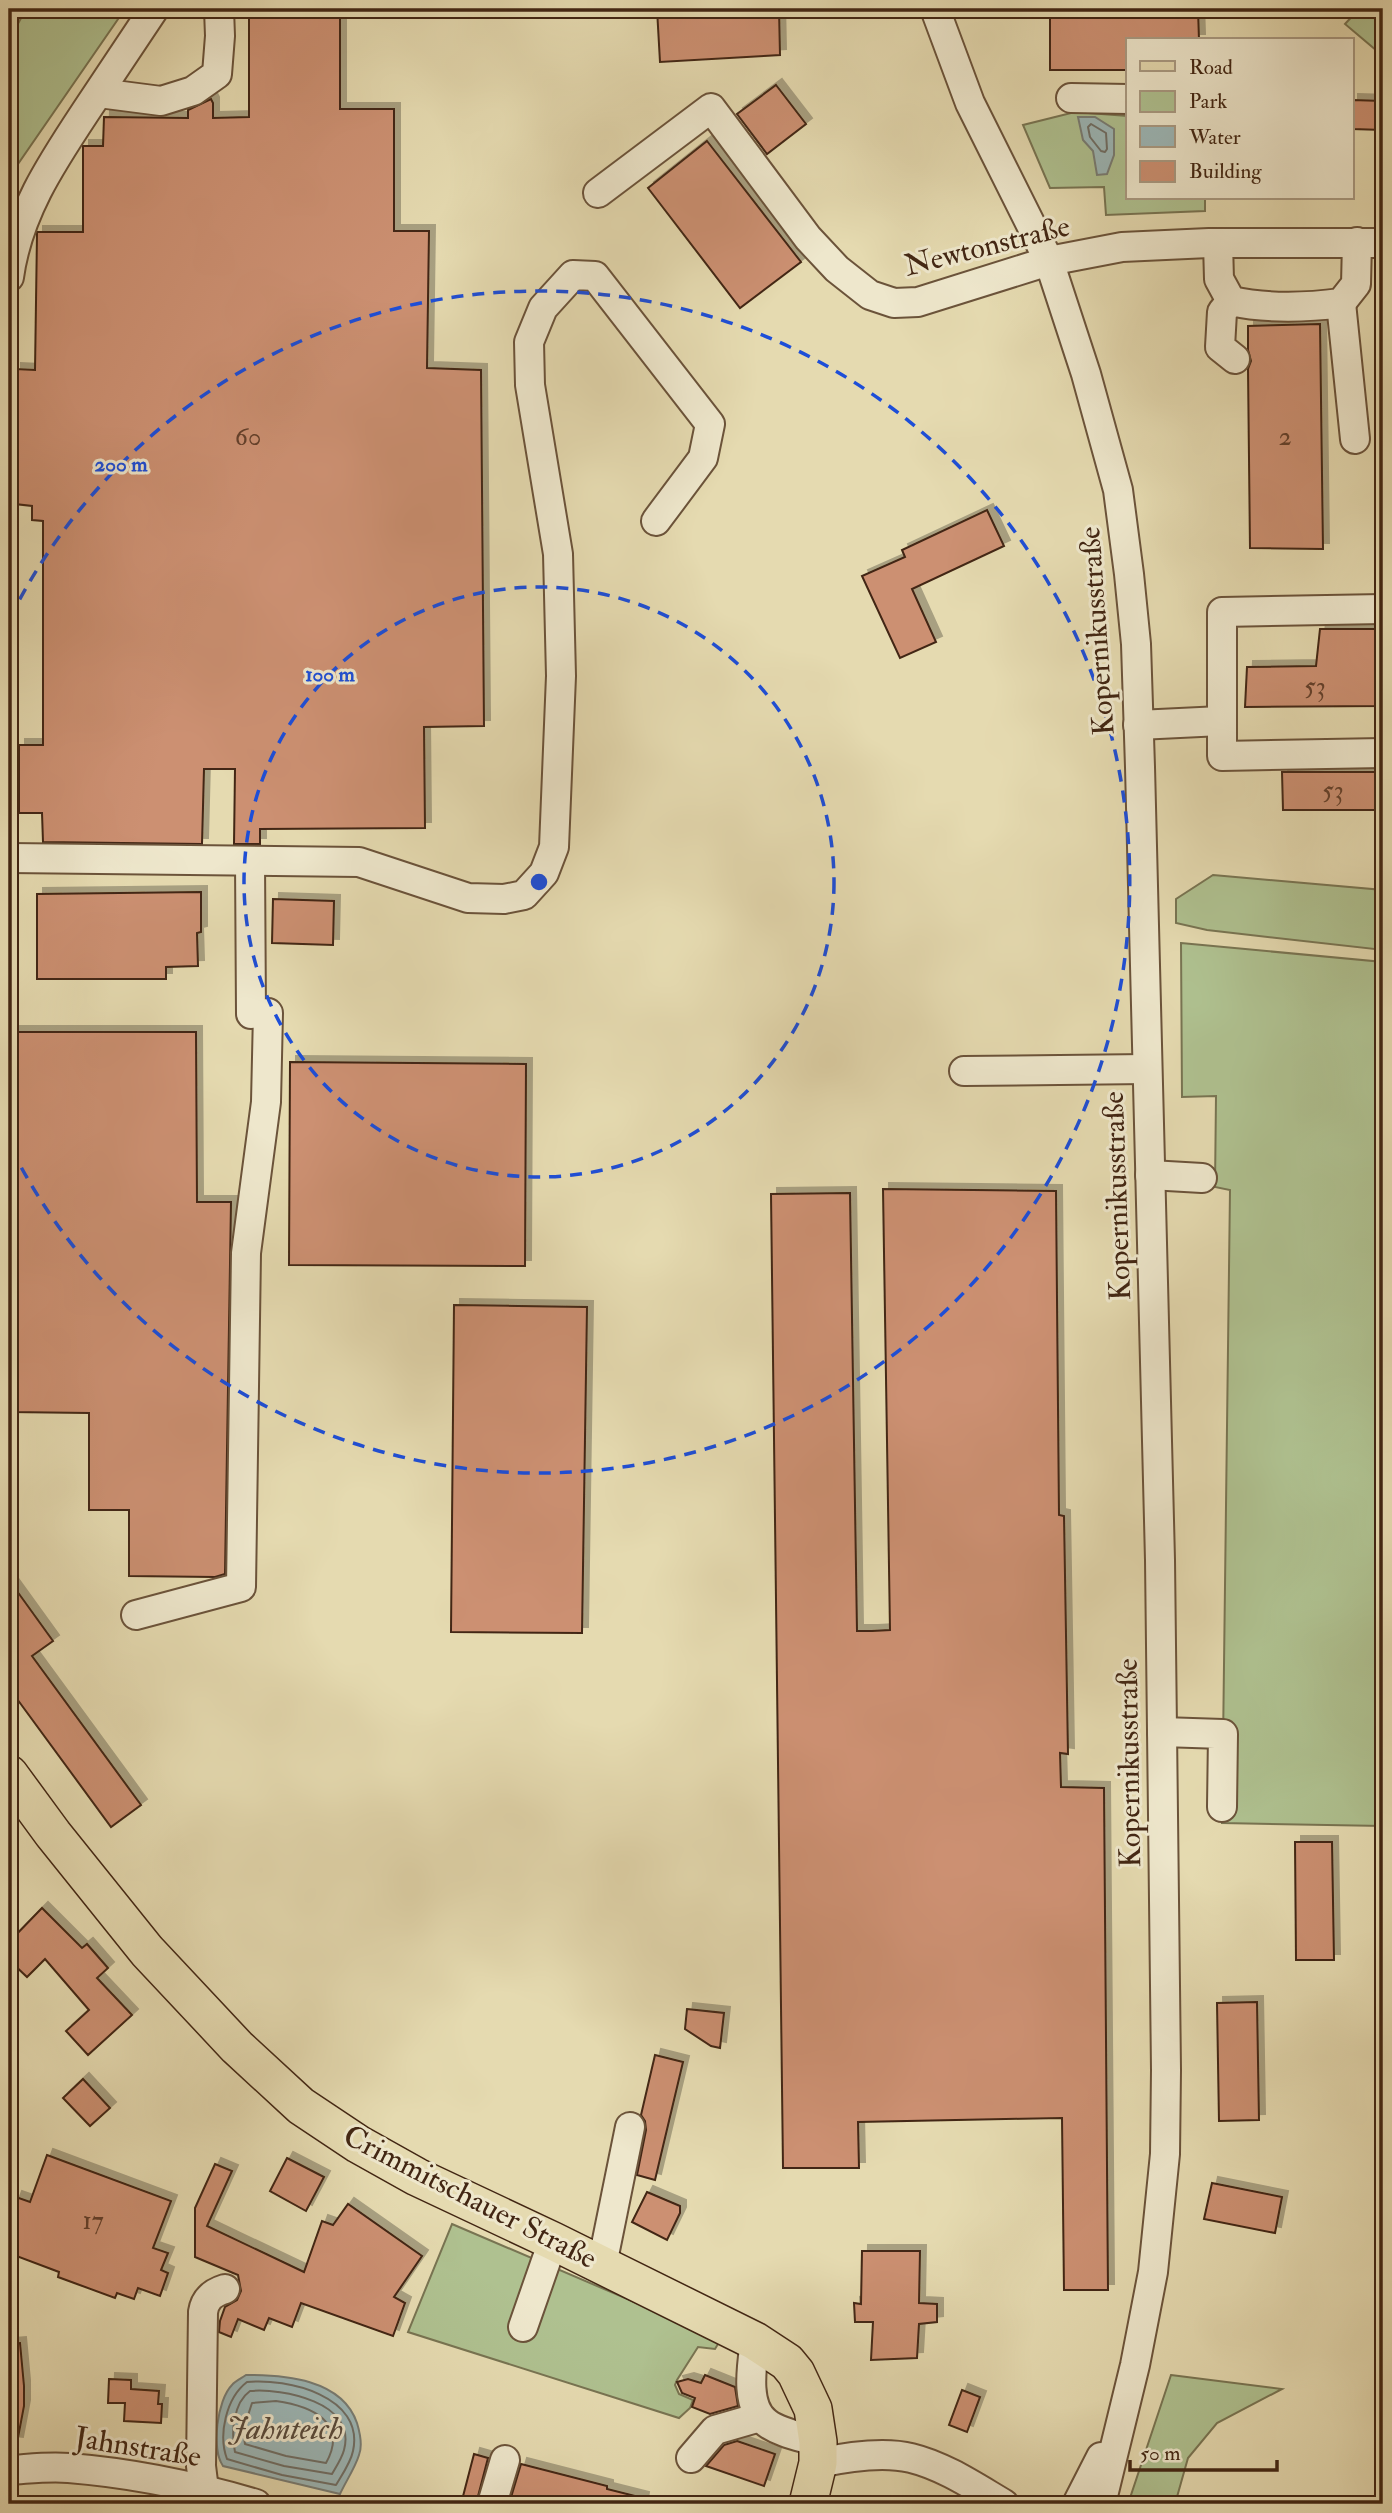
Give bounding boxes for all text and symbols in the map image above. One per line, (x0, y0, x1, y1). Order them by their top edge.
legend (1126, 38, 1354, 200)
text: Road (1189, 54, 1234, 81)
text: Park (1189, 88, 1227, 115)
text: Water (1188, 124, 1241, 151)
text: Building (1189, 158, 1262, 185)
street label: Newtonstraße (901, 208, 1073, 284)
house number: 60 (235, 421, 261, 453)
house number: 2 (1278, 421, 1292, 453)
text: 200 m (95, 451, 148, 478)
street label: Kopernikusstraße (1071, 525, 1123, 737)
text: 100 m (305, 661, 356, 688)
house number: 53 (1304, 671, 1326, 703)
house number: 53 (1322, 775, 1344, 807)
centre of rings (527, 870, 551, 894)
street label: Kopernikusstraße (1095, 1091, 1139, 1301)
street label: Kopernikusstraße (1109, 1658, 1149, 1868)
street label: Crimmitschauer Straße (337, 2117, 603, 2277)
house number: 17 (82, 2205, 104, 2237)
water label: Jahnteich (227, 2409, 343, 2449)
street label: Jahnstraße (71, 2419, 204, 2475)
scale bar (1130, 2429, 1276, 2473)
text: 50 m (1140, 2440, 1181, 2467)

